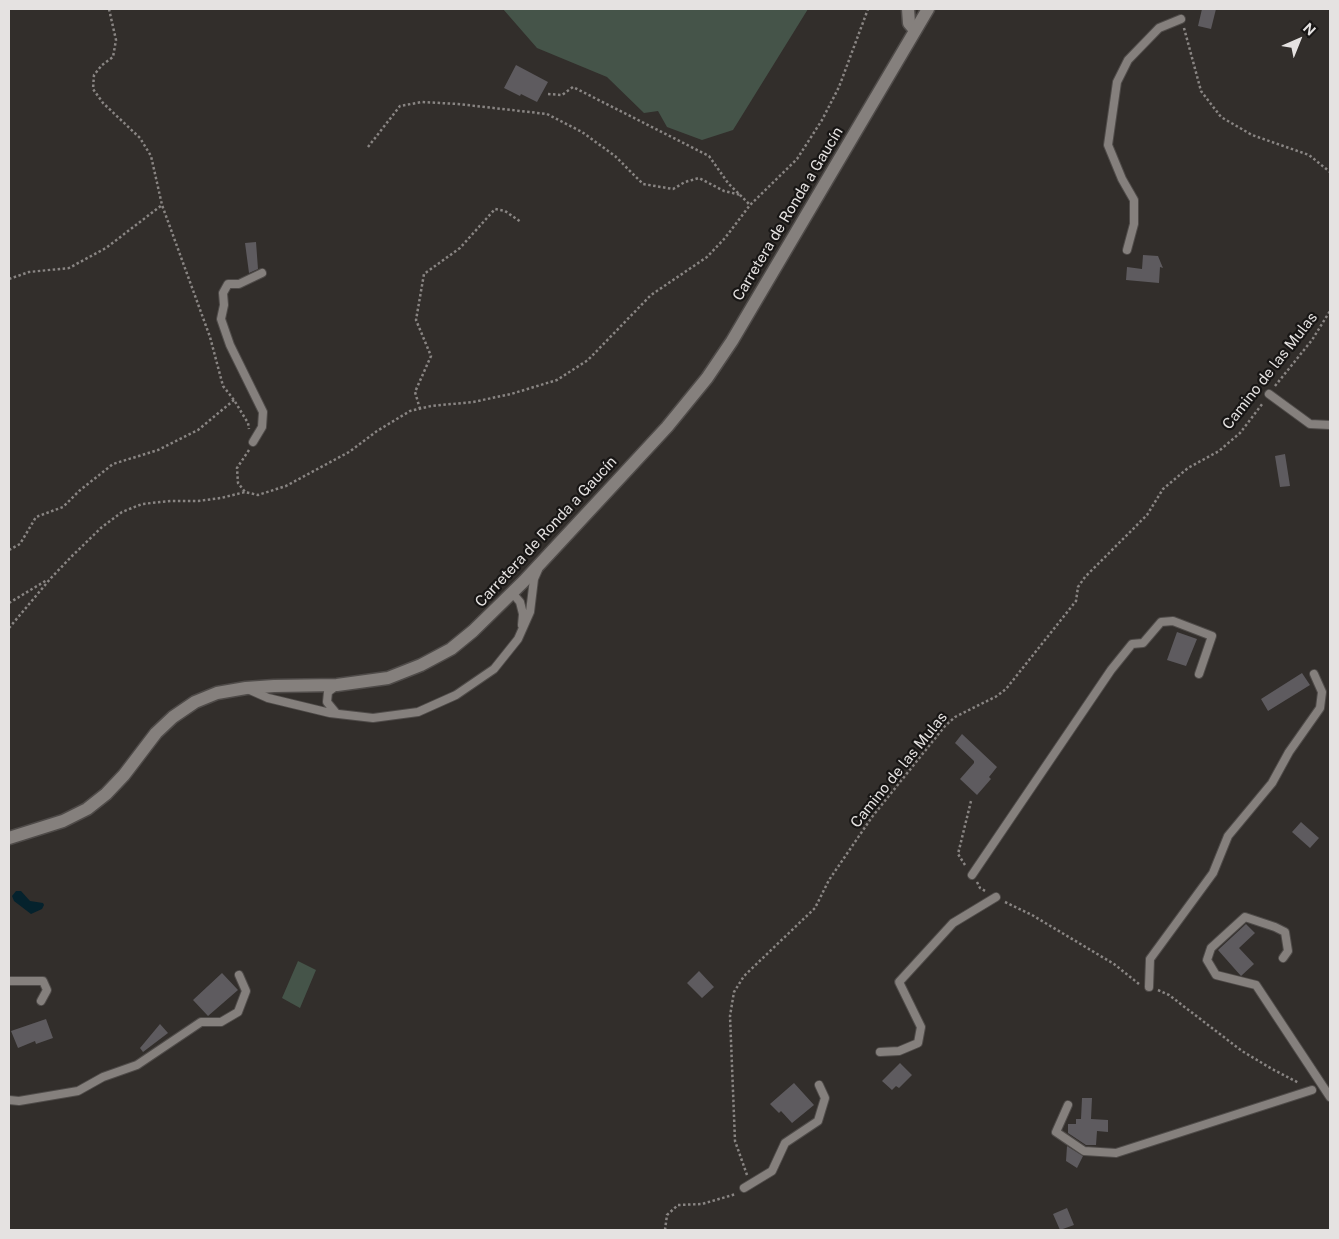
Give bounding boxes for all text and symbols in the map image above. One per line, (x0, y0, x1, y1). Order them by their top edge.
north arrow (1274, 15, 1324, 65)
text: N (1300, 20, 1319, 39)
street label: Carretera de Ronda a Gaucín (729, 124, 847, 304)
street label: Camino de las Mulas (1219, 309, 1321, 433)
street label: Carretera de Ronda a Gaucín (471, 453, 621, 611)
street label: Camino de las Mulas (847, 709, 951, 831)

